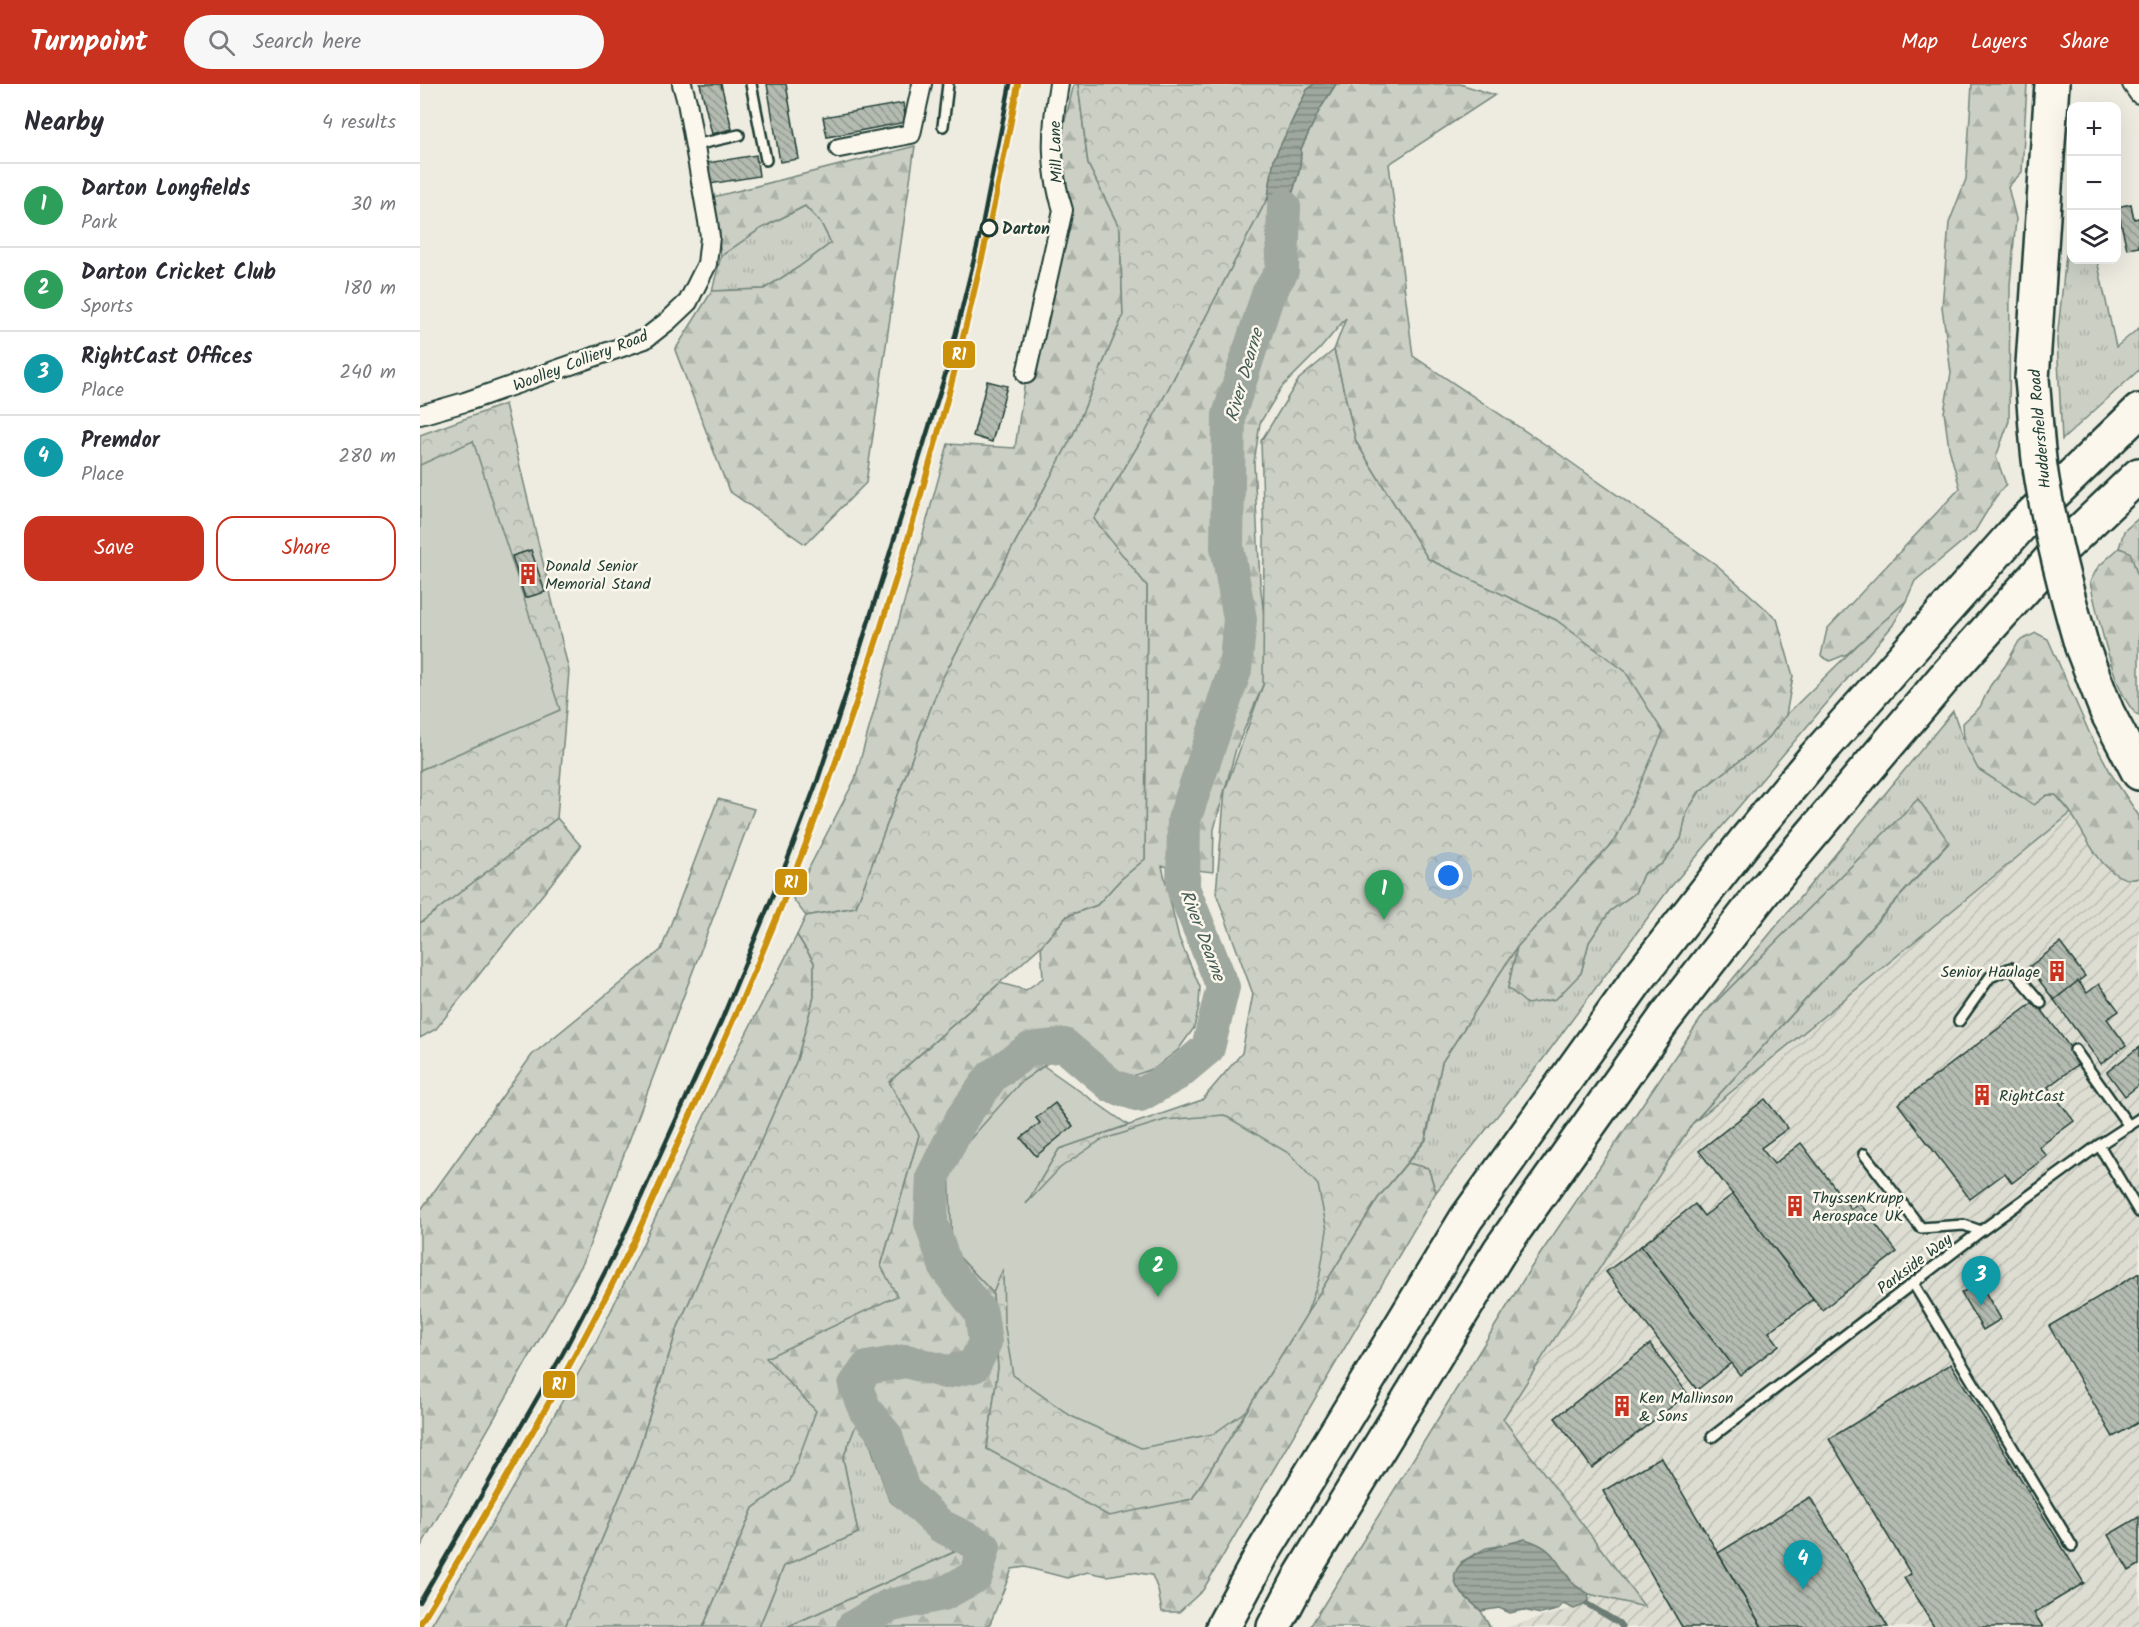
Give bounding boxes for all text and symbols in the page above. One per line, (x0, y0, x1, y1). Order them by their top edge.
search box (184, 15, 604, 69)
text: Turnpoint (30, 20, 148, 65)
text: Search here (253, 25, 361, 60)
icon: search (205, 26, 238, 59)
text: Map (1901, 26, 1938, 59)
text: Layers (1971, 26, 2027, 59)
text: Share (2060, 26, 2109, 59)
text: Nearby (24, 102, 104, 144)
map controls (2067, 102, 2121, 264)
button: + (2067, 102, 2121, 156)
text: 4 results (322, 107, 396, 139)
street label: Mill Lane (1043, 120, 1070, 184)
button: − (2067, 156, 2121, 210)
text: Darton Longfields (81, 172, 250, 207)
text: 1 (40, 189, 47, 221)
text: 30 m (351, 189, 396, 221)
text: Park (81, 207, 117, 239)
button: layers (2067, 210, 2121, 264)
place label: Darton (1002, 217, 1050, 242)
marker: Darton (980, 219, 998, 237)
text: Darton Cricket Club (81, 256, 276, 291)
text: 2 (38, 273, 49, 305)
text: 180 m (344, 273, 396, 305)
text: Sports (81, 291, 133, 323)
street label: Woolley Colliery Road (509, 324, 653, 399)
water label: River Dearne (1218, 324, 1273, 425)
text: RightCast Offices (81, 340, 253, 375)
line badge: R1 (942, 340, 976, 369)
text: R1 (952, 343, 966, 368)
text: 3 (38, 357, 49, 389)
text: 240 m (339, 357, 396, 389)
street label: Huddersfield Road (2023, 367, 2058, 490)
text: Place (81, 375, 124, 407)
text: Premdor (81, 424, 160, 459)
text: 4 (38, 441, 49, 473)
text: 280 m (338, 441, 396, 473)
text: Place (81, 459, 124, 491)
button: Save (24, 516, 204, 581)
button: Share (216, 516, 396, 581)
place label: Donald Senior Memorial Stand (545, 554, 651, 597)
building icon: Donald Senior Memorial Stand (516, 562, 540, 586)
your location (1434, 861, 1463, 890)
line badge: R1 (774, 868, 808, 896)
pin: 1 (1364, 870, 1404, 920)
text: R1 (784, 871, 798, 896)
water label: River Dearne (1171, 886, 1233, 987)
building icon: Senior Haulage (2045, 959, 2069, 983)
place label: Senior Haulage (1941, 960, 2040, 985)
building icon: RightCast (1970, 1083, 1994, 1107)
place label: RightCast (1999, 1084, 2065, 1109)
place label: ThyssenKrupp Aerospace UK (1812, 1186, 1904, 1229)
building icon: ThyssenKrupp Aerospace UK (1783, 1194, 1807, 1218)
street label: Parkside Way (1872, 1227, 1958, 1301)
pin: 2 (1138, 1248, 1178, 1297)
pin: 3 (1962, 1256, 2000, 1306)
line badge: R1 (542, 1370, 576, 1399)
text: R1 (552, 1373, 566, 1398)
place label: Ken Mallinson & Sons (1639, 1386, 1734, 1429)
building icon: Ken Mallinson & Sons (1610, 1394, 1634, 1418)
pin: 4 (1784, 1540, 1822, 1590)

